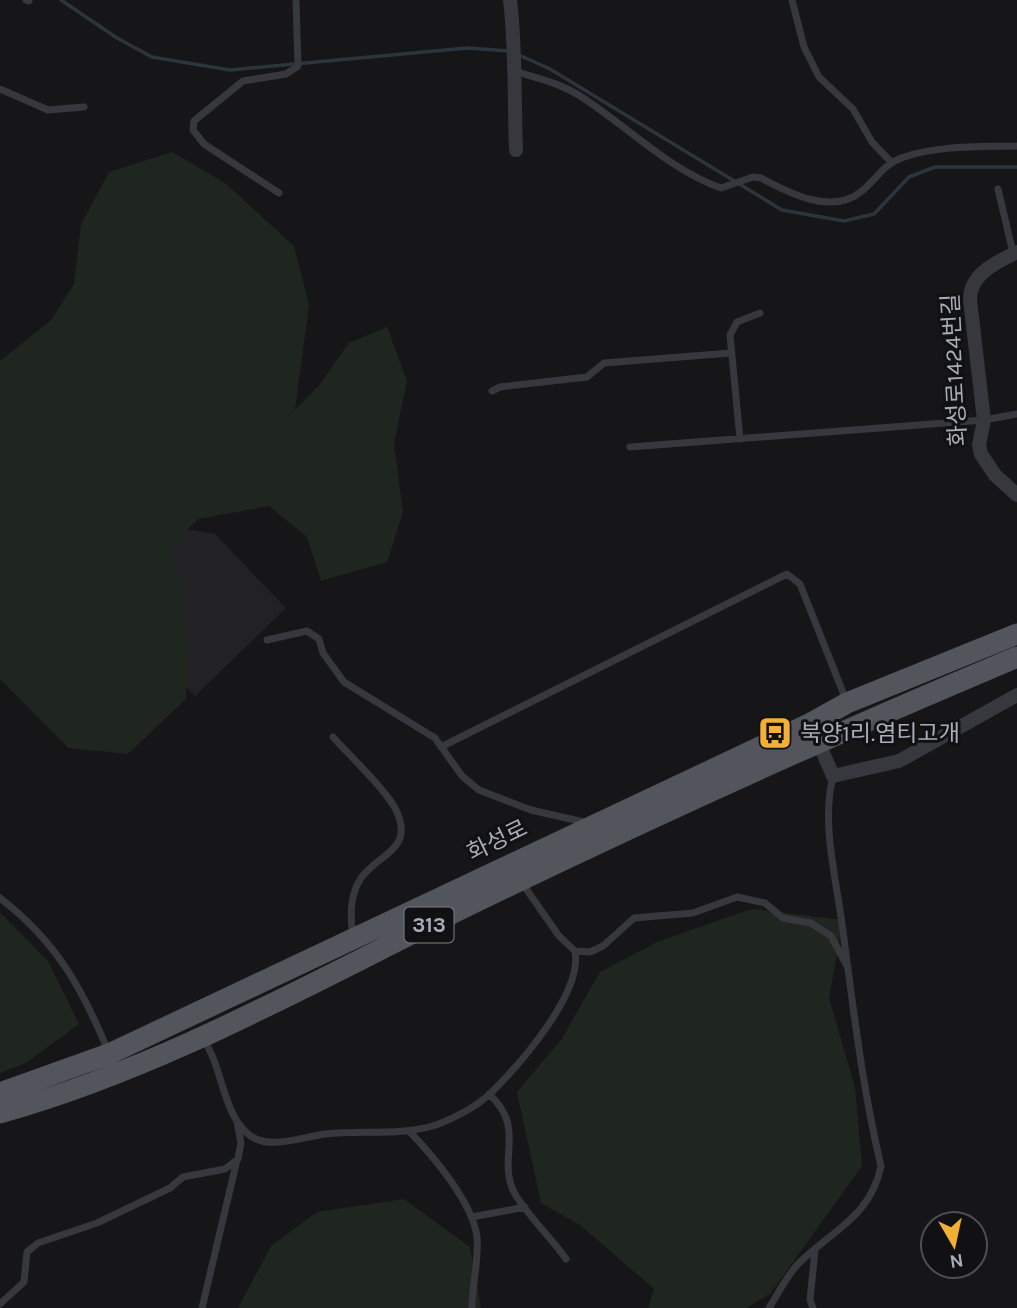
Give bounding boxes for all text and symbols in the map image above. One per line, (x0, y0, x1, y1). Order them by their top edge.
street label: 화성로1424번길 (937, 293, 972, 447)
bus stop icon: 북양1리.염티고개 (756, 714, 794, 752)
place label: 북양1리.염티고개 (800, 720, 960, 747)
street label: 화성로 (463, 814, 532, 866)
road number: 313 (404, 908, 453, 942)
north arrow (919, 1210, 989, 1280)
text: N (948, 1249, 965, 1273)

